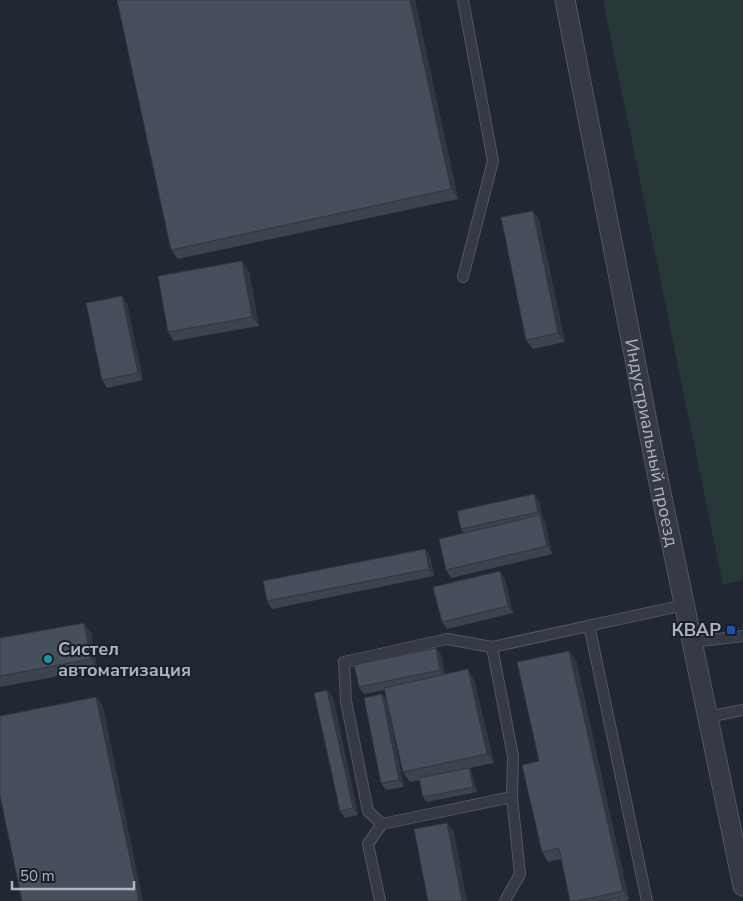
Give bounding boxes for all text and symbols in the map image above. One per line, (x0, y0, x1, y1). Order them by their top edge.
street label: Индустриальный проезд (619, 337, 684, 549)
place label: КВАР (672, 618, 721, 642)
marker: КВАР (725, 624, 737, 636)
place label: Систел автоматизация (58, 637, 191, 682)
marker: Систел автоматизация (42, 653, 54, 665)
scale bar (12, 858, 135, 890)
text: 50 m (20, 866, 55, 886)

